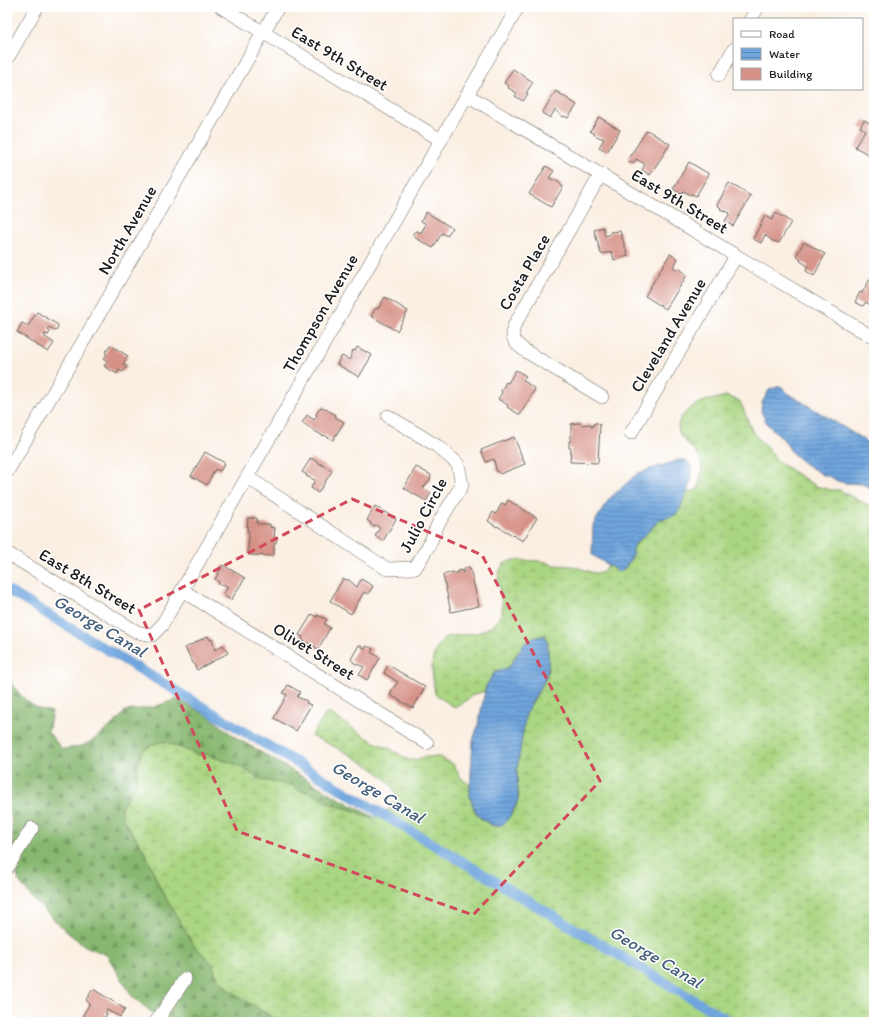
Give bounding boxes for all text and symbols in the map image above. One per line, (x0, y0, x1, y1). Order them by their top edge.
legend (733, 18, 863, 90)
street label: East 9th Street (288, 21, 392, 95)
text: Road (769, 27, 795, 41)
text: Water (769, 47, 800, 61)
text: Building (769, 67, 813, 81)
street label: East 9th Street (628, 164, 732, 238)
street label: North Avenue (94, 182, 160, 278)
street label: Costa Place (494, 230, 554, 314)
street label: Thompson Avenue (278, 250, 362, 376)
street label: Cleveland Avenue (626, 274, 710, 396)
street label: Julio Circle (395, 474, 451, 556)
street label: East 8th Street (36, 544, 140, 618)
water label: George Canal (50, 590, 152, 663)
street label: Olivet Street (269, 618, 359, 684)
water label: George Canal (328, 756, 430, 829)
water label: George Canal (606, 921, 708, 994)

